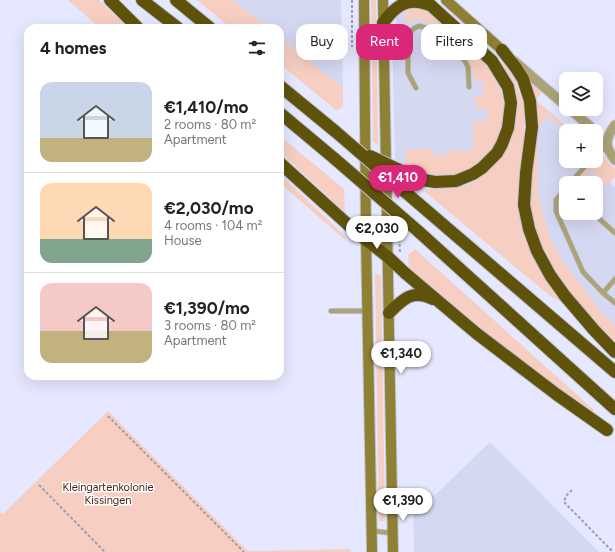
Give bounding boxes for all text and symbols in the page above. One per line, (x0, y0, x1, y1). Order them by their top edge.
chip: Buy (296, 24, 348, 60)
chip: Rent (356, 24, 413, 60)
chip: Filters (421, 24, 487, 60)
icon: filters (246, 37, 268, 59)
text: 4 homes (40, 38, 107, 58)
map controls (559, 72, 603, 220)
button: layers (559, 72, 603, 116)
text: €1,410/mo (164, 97, 248, 117)
icon: home (72, 98, 120, 146)
text: 2 rooms · 80 m² (164, 117, 256, 132)
button: + (559, 124, 603, 168)
text: Apartment (164, 132, 227, 147)
pin: €1,410 (365, 165, 431, 199)
text: €1,410 (378, 170, 418, 185)
button: − (559, 176, 603, 220)
text: €2,030/mo (164, 198, 254, 218)
icon: home (72, 199, 120, 247)
pin: €2,030 (344, 216, 410, 250)
text: 4 rooms · 104 m² (164, 218, 262, 233)
text: €2,030 (355, 221, 399, 236)
text: House (164, 233, 202, 248)
text: €1,390/mo (164, 298, 250, 318)
icon: home (72, 299, 120, 347)
text: 3 rooms · 80 m² (164, 318, 256, 333)
text: Apartment (164, 333, 227, 348)
pin: €1,340 (368, 341, 434, 375)
text: €1,340 (380, 346, 422, 361)
park label: Kleingartenkolonie Kissingen (63, 481, 153, 507)
pin: €1,390 (370, 488, 436, 522)
text: €1,390 (382, 493, 424, 508)

